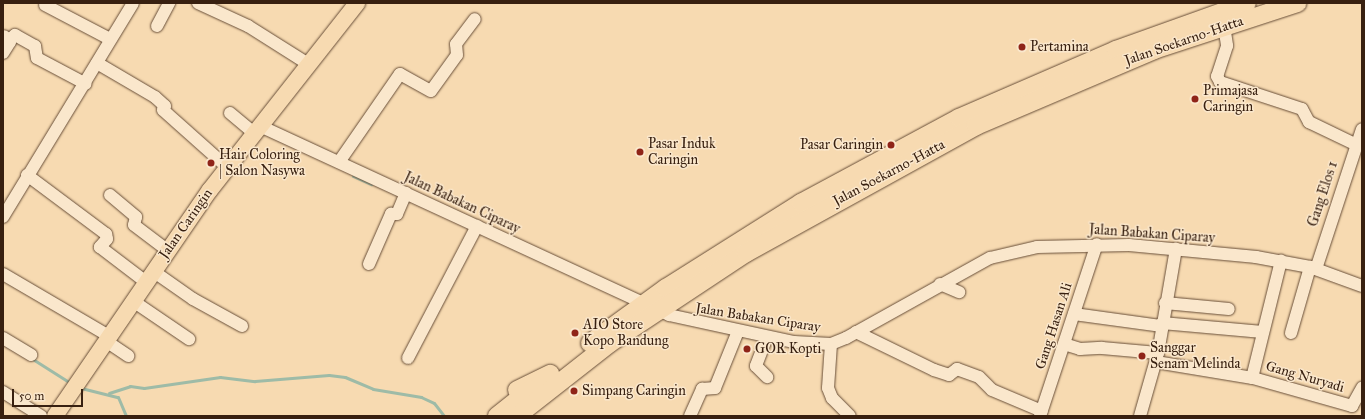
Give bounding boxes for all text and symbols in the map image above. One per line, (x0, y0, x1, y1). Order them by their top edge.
street label: Jalan Soekarno-Hatta (1122, 13, 1246, 69)
place label: Pertamina (1030, 39, 1089, 55)
marker: Pertamina (1017, 42, 1027, 52)
place label: Primajasa Caringin (1203, 83, 1258, 116)
marker: Primajasa Caringin (1190, 94, 1200, 104)
place label: Pasar Induk Caringin (648, 136, 716, 168)
street label: Jalan Soekarno-Hatta (830, 136, 948, 210)
place label: Pasar Caringin (800, 137, 883, 153)
marker: Pasar Caringin (886, 140, 896, 150)
place label: Hair Coloring | Salon Nasywa (219, 147, 305, 180)
marker: Pasar Induk Caringin (635, 147, 645, 157)
marker: Hair Coloring | Salon Nasywa (206, 158, 216, 168)
street label: Gang Elos 1 (1305, 159, 1341, 229)
street label: Jalan Babakan Ciparay (401, 169, 523, 237)
street label: Jalan Caringin (156, 186, 216, 262)
street label: Jalan Babakan Ciparay (1088, 221, 1216, 247)
street label: Gang Hasan Ali (1032, 281, 1076, 371)
street label: Jalan Babakan Ciparay (694, 300, 822, 336)
place label: AIO Store Kopo Bandung (583, 317, 668, 350)
marker: AIO Store Kopo Bandung (570, 328, 580, 338)
place label: Sanggar Senam Melinda (1150, 340, 1240, 372)
place label: GOR Kopti (755, 341, 821, 357)
marker: GOR Kopti (742, 344, 752, 354)
marker: Sanggar Senam Melinda (1137, 351, 1147, 361)
street label: Gang Nuryadi (1264, 358, 1346, 396)
scale bar (14, 381, 85, 407)
place label: Simpang Caringin (582, 383, 686, 399)
marker: Simpang Caringin (569, 386, 579, 396)
text: 50 m (19, 389, 44, 403)

